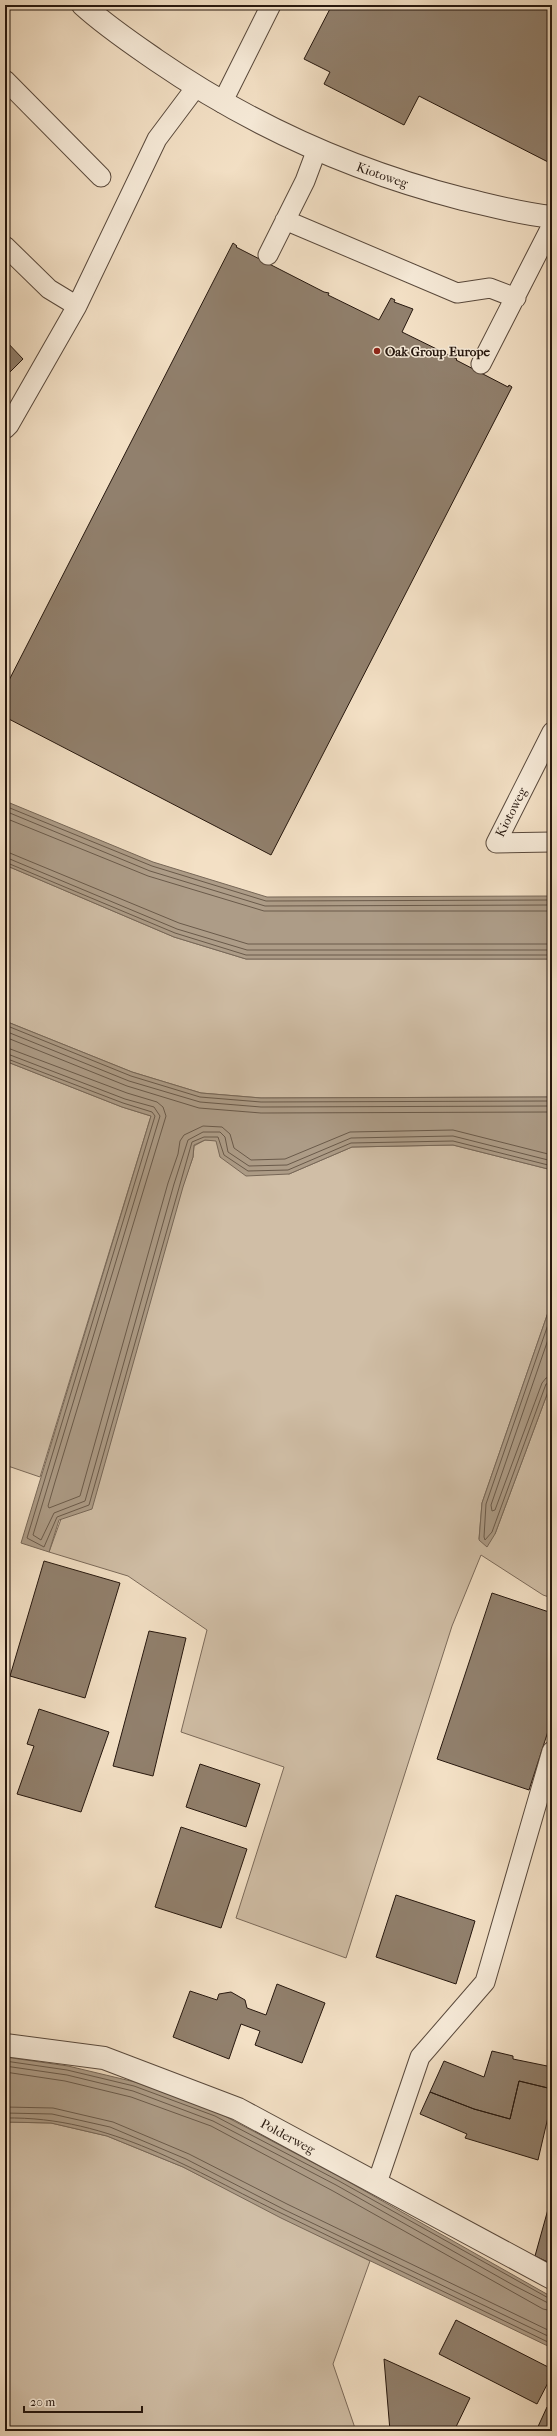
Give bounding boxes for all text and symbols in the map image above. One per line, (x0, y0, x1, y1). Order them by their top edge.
street label: Kiotoweg (355, 159, 411, 191)
place label: Oak Group Europe (385, 344, 490, 360)
marker: Oak Group Europe (372, 346, 382, 356)
street label: Kiotoweg (492, 784, 530, 839)
street label: Polderweg (258, 2115, 319, 2157)
scale bar (24, 2388, 142, 2414)
text: 20 m (30, 2395, 55, 2409)

